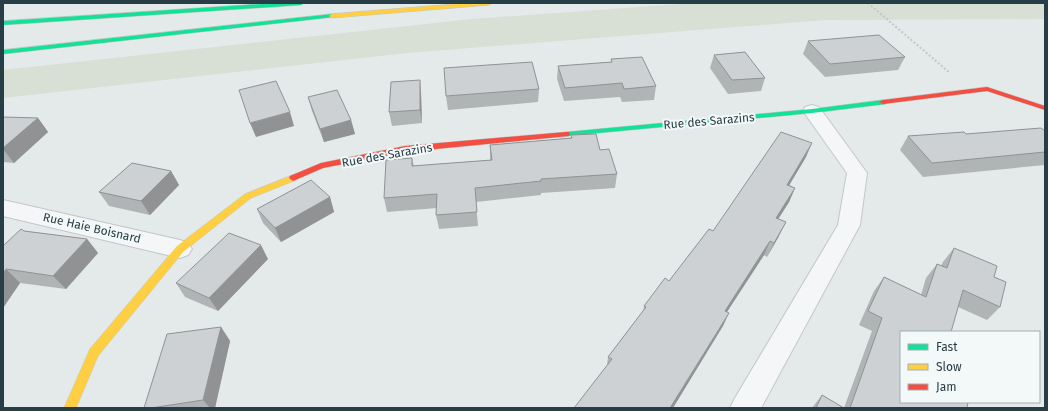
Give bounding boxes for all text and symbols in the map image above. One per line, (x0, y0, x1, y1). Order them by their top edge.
street label: Rue des Sarazins (663, 110, 756, 132)
street label: Rue des Sarazins (341, 140, 434, 170)
street label: Rue Haie Boisnard (42, 210, 142, 246)
legend (900, 331, 1040, 403)
text: Fast (936, 340, 958, 354)
text: Slow (936, 360, 962, 374)
text: Jam (936, 380, 956, 394)

